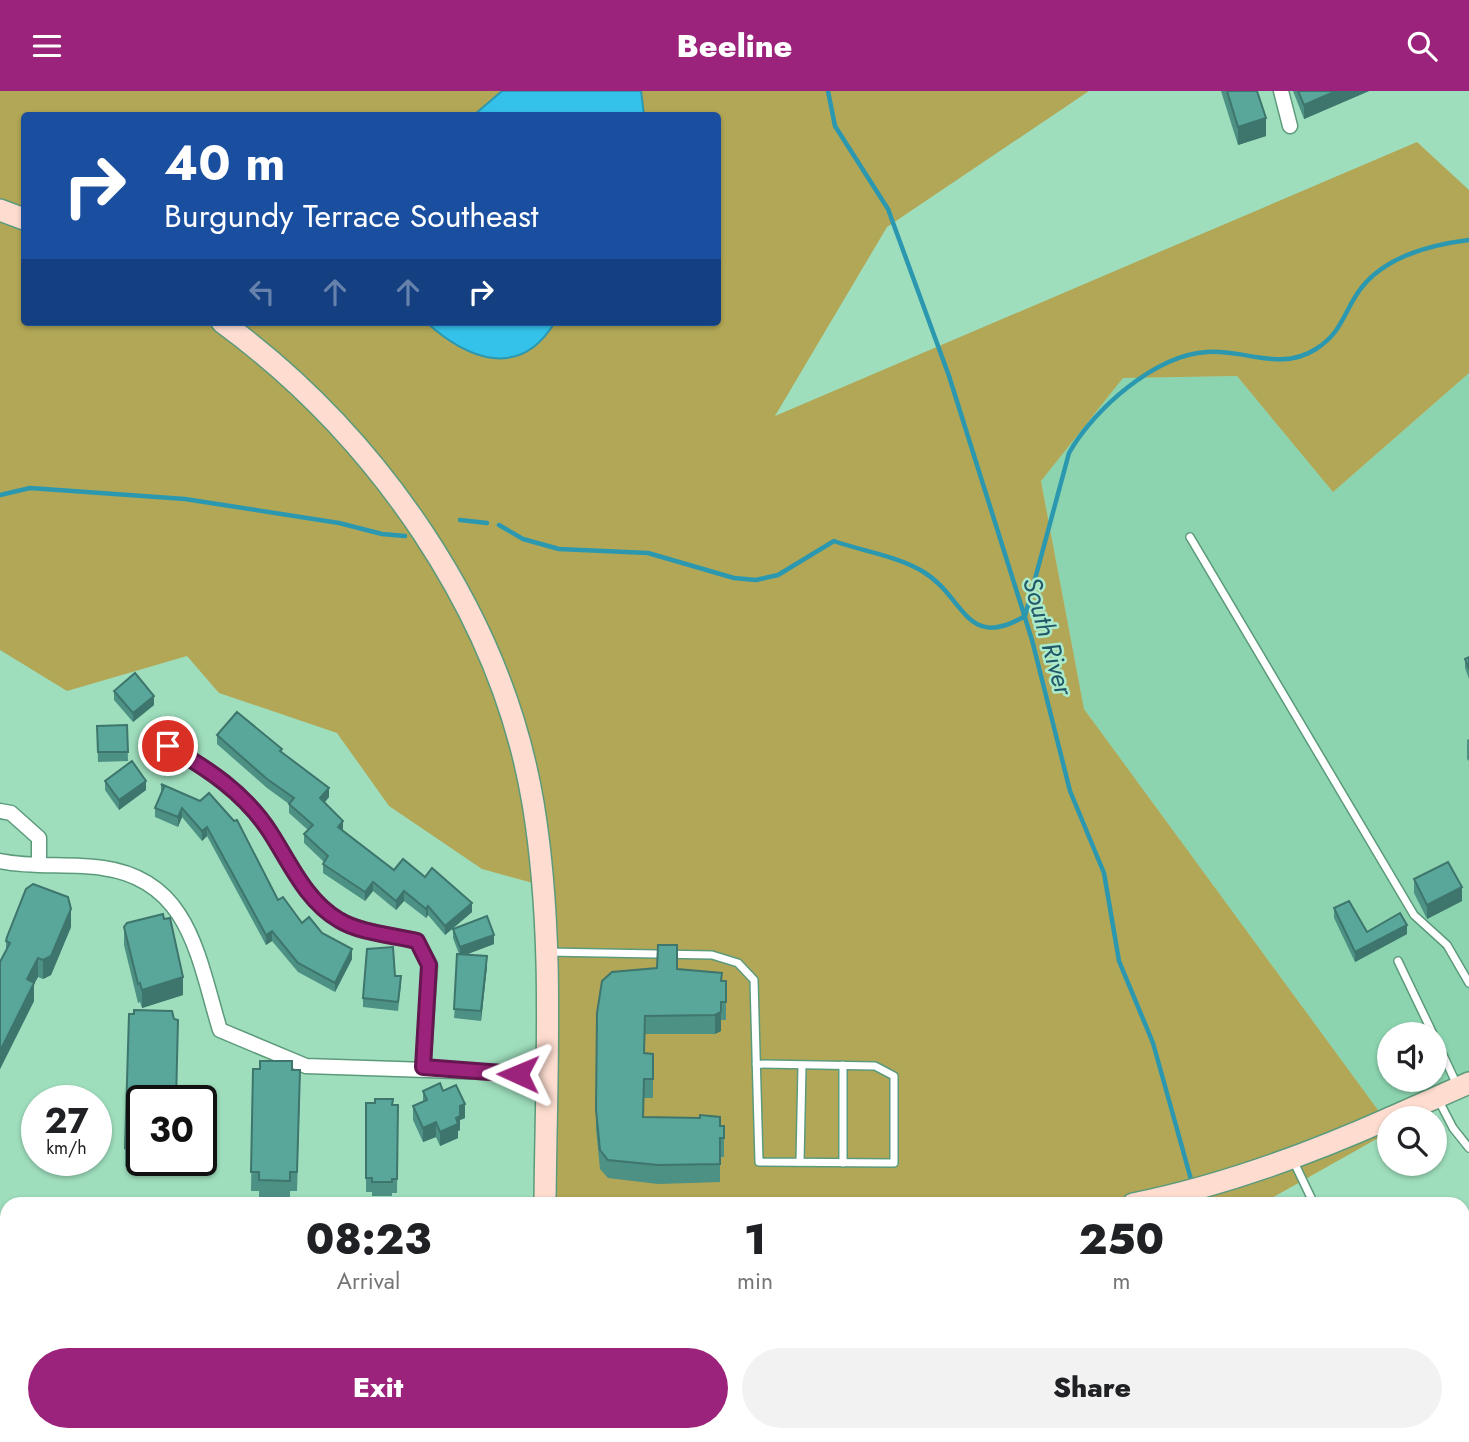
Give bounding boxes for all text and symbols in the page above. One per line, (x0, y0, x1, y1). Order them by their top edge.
text: Beeline (677, 23, 792, 69)
icon: menu (28, 27, 66, 65)
icon: search (1403, 27, 1441, 65)
text: 40 m (164, 128, 286, 198)
icon: right (49, 140, 140, 231)
text: Burgundy Terrace Southeast (164, 193, 539, 239)
icon: left (243, 273, 281, 311)
icon: ahead (316, 273, 354, 311)
icon: ahead (389, 273, 427, 311)
icon: right (462, 273, 500, 311)
water label: South River (1013, 573, 1083, 701)
pin (138, 716, 198, 776)
icon: arrive (149, 727, 187, 765)
map controls (1377, 1022, 1447, 1176)
button: sound (1377, 1022, 1447, 1092)
position arrow (481, 1037, 555, 1111)
speed limit sign: 30 (126, 1085, 217, 1176)
text: 27 (44, 1096, 89, 1146)
button: search (1377, 1106, 1447, 1176)
text: km/h (46, 1135, 87, 1161)
text: 08:23 (306, 1209, 431, 1270)
text: 1 (744, 1209, 766, 1270)
text: 250 (1079, 1209, 1164, 1270)
text: Arrival (337, 1264, 400, 1298)
text: min (737, 1264, 773, 1298)
text: m (1113, 1264, 1130, 1298)
button: Exit (28, 1348, 728, 1428)
button: Share (742, 1348, 1442, 1428)

